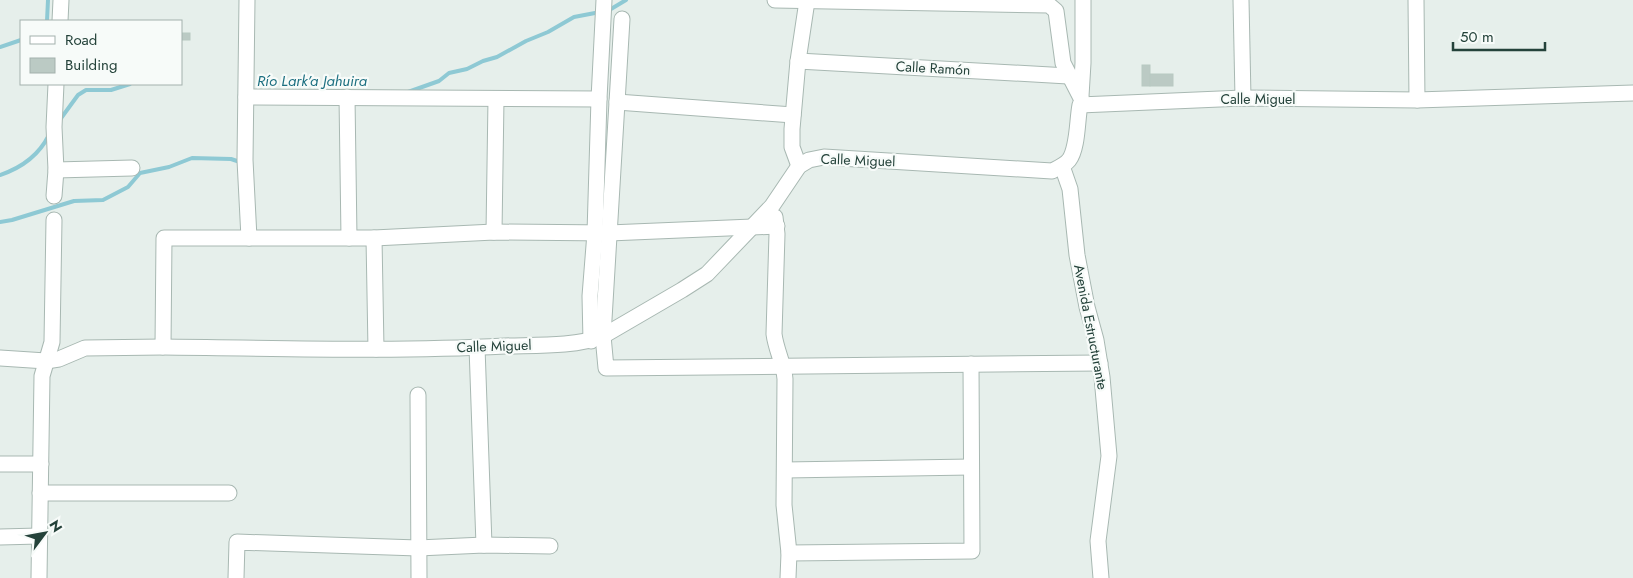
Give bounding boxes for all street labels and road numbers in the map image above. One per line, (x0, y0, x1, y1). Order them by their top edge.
street label: Calle Ramón (895, 56, 971, 80)
street label: Calle Miguel (1221, 89, 1295, 109)
street label: Calle Miguel (820, 149, 896, 171)
street label: Avenida Estructurante (1069, 263, 1113, 391)
street label: Calle Miguel (456, 335, 532, 357)

